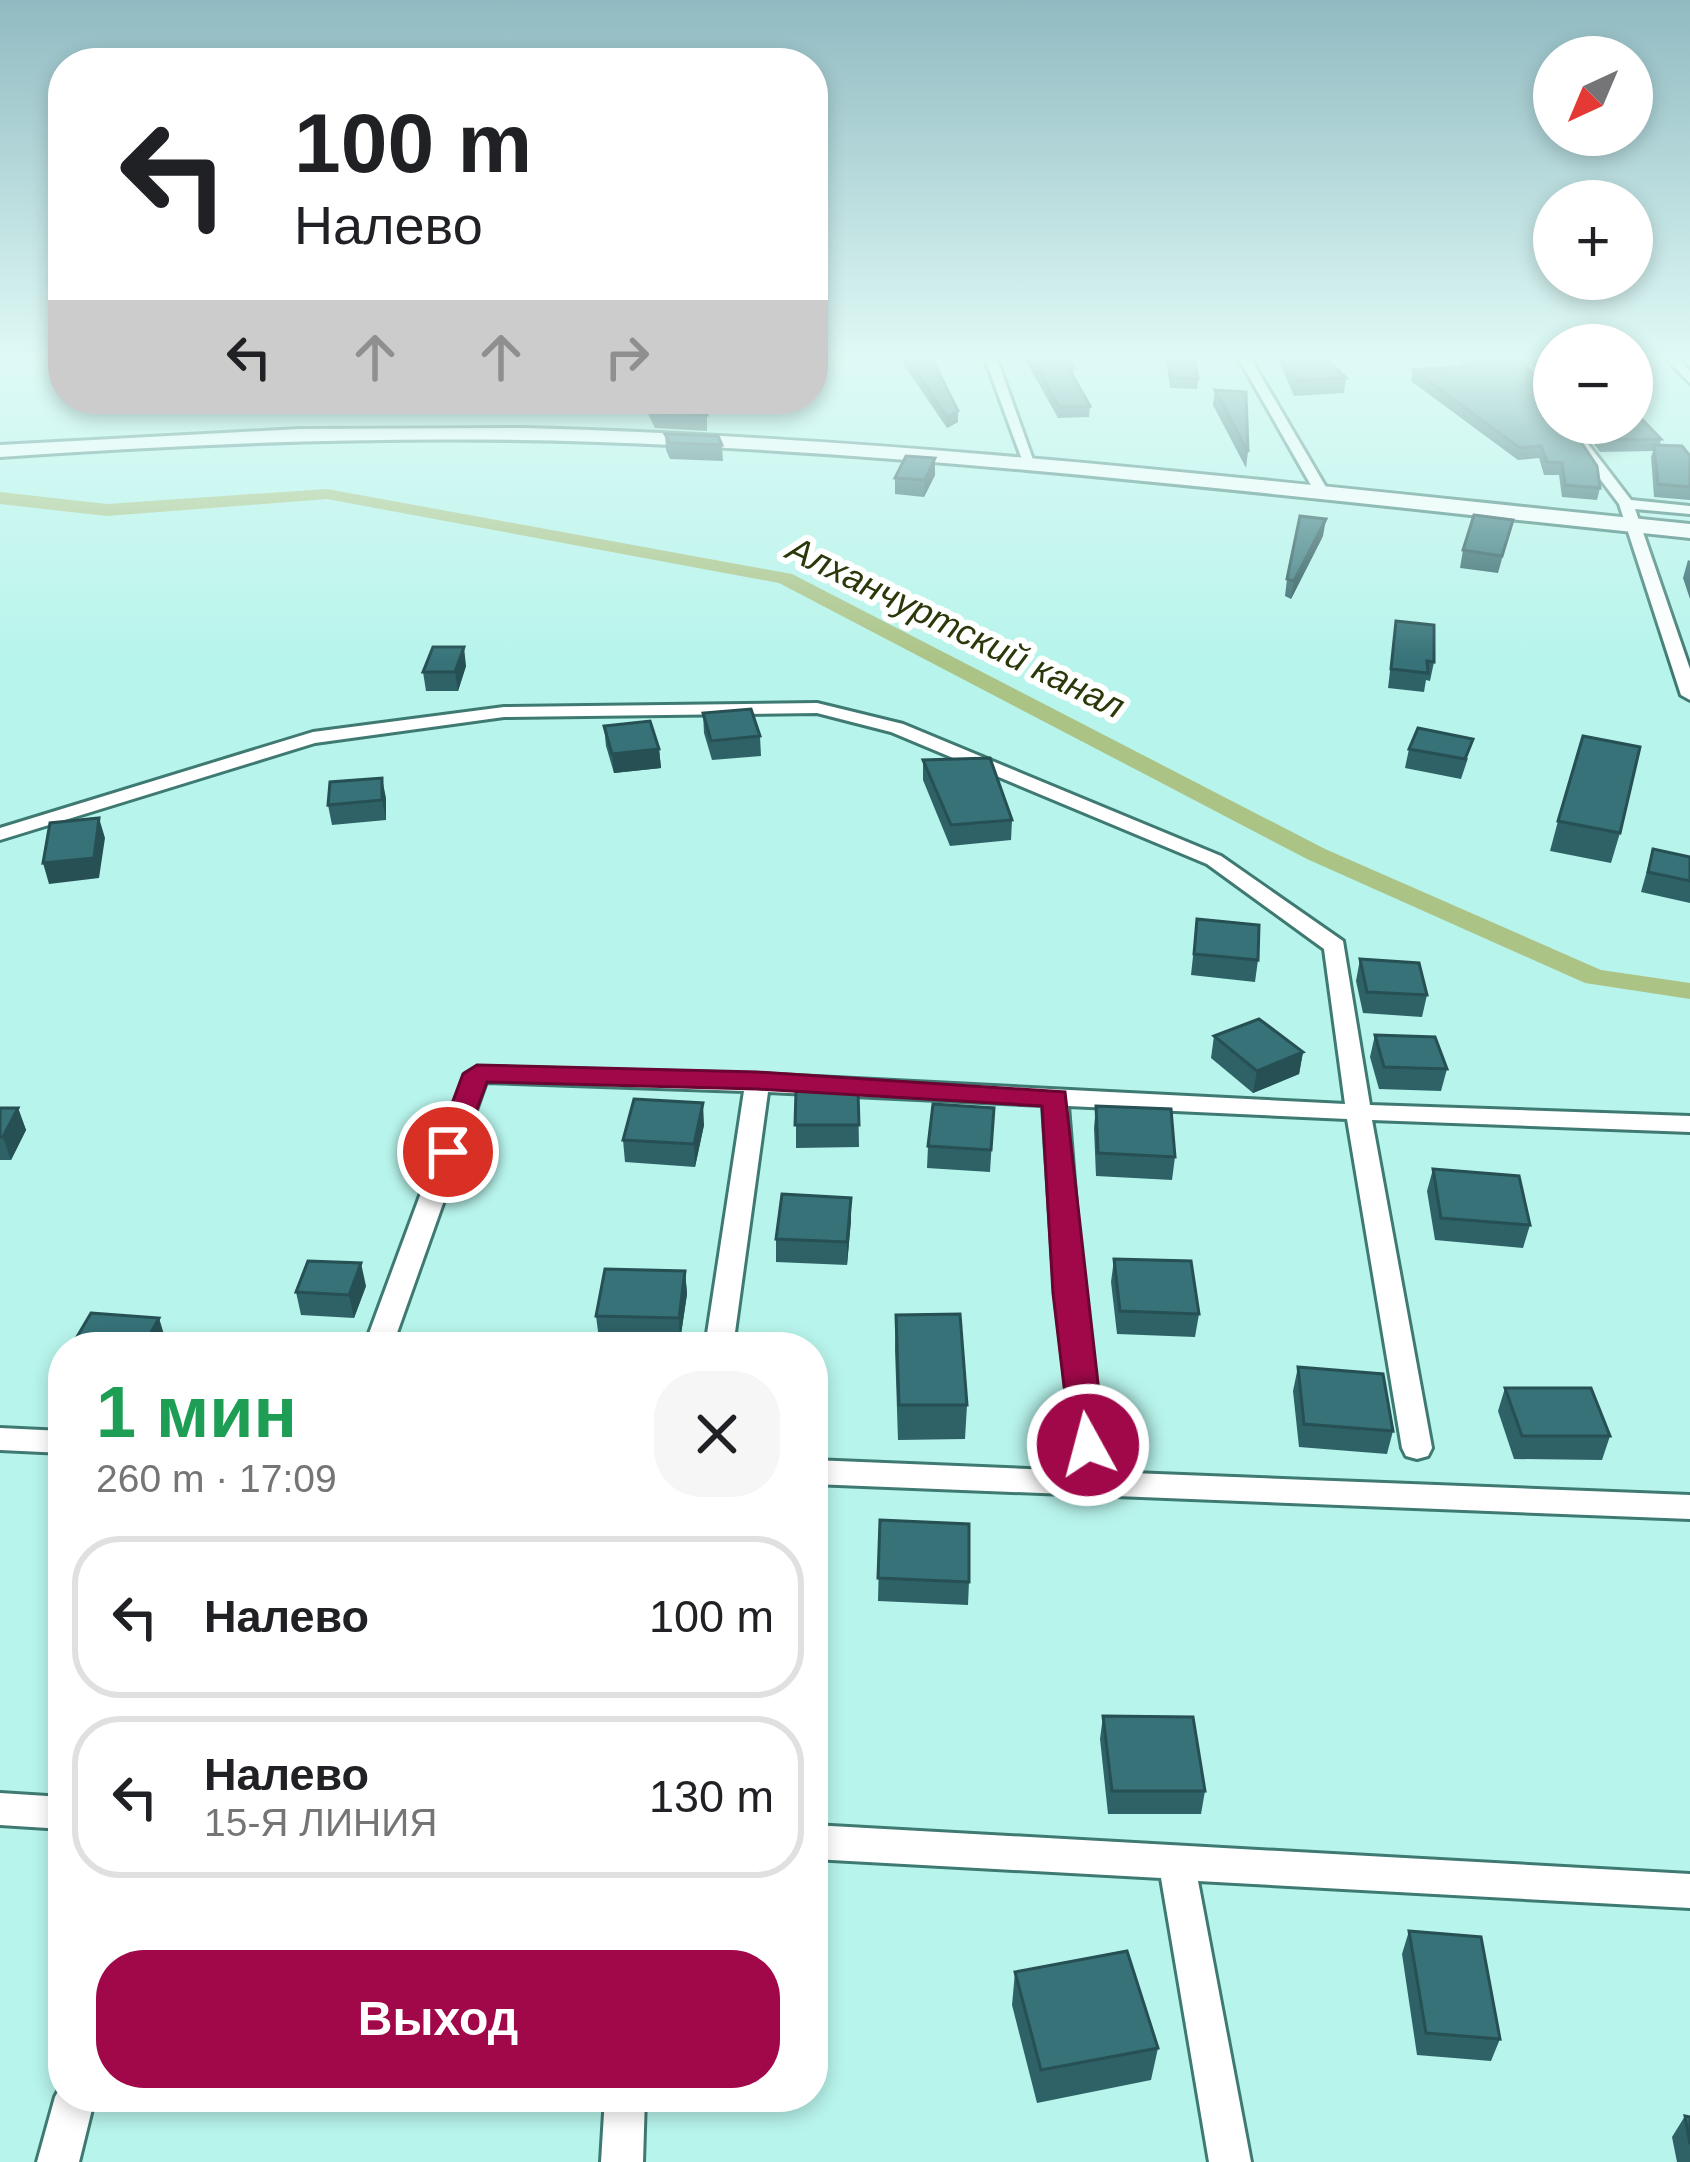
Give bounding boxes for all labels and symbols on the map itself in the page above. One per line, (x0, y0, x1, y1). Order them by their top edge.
north arrow (1533, 36, 1653, 156)
water label: Алханчуртский канал (779, 527, 1131, 726)
pin (397, 1101, 499, 1203)
position arrow (1025, 1382, 1151, 1508)

